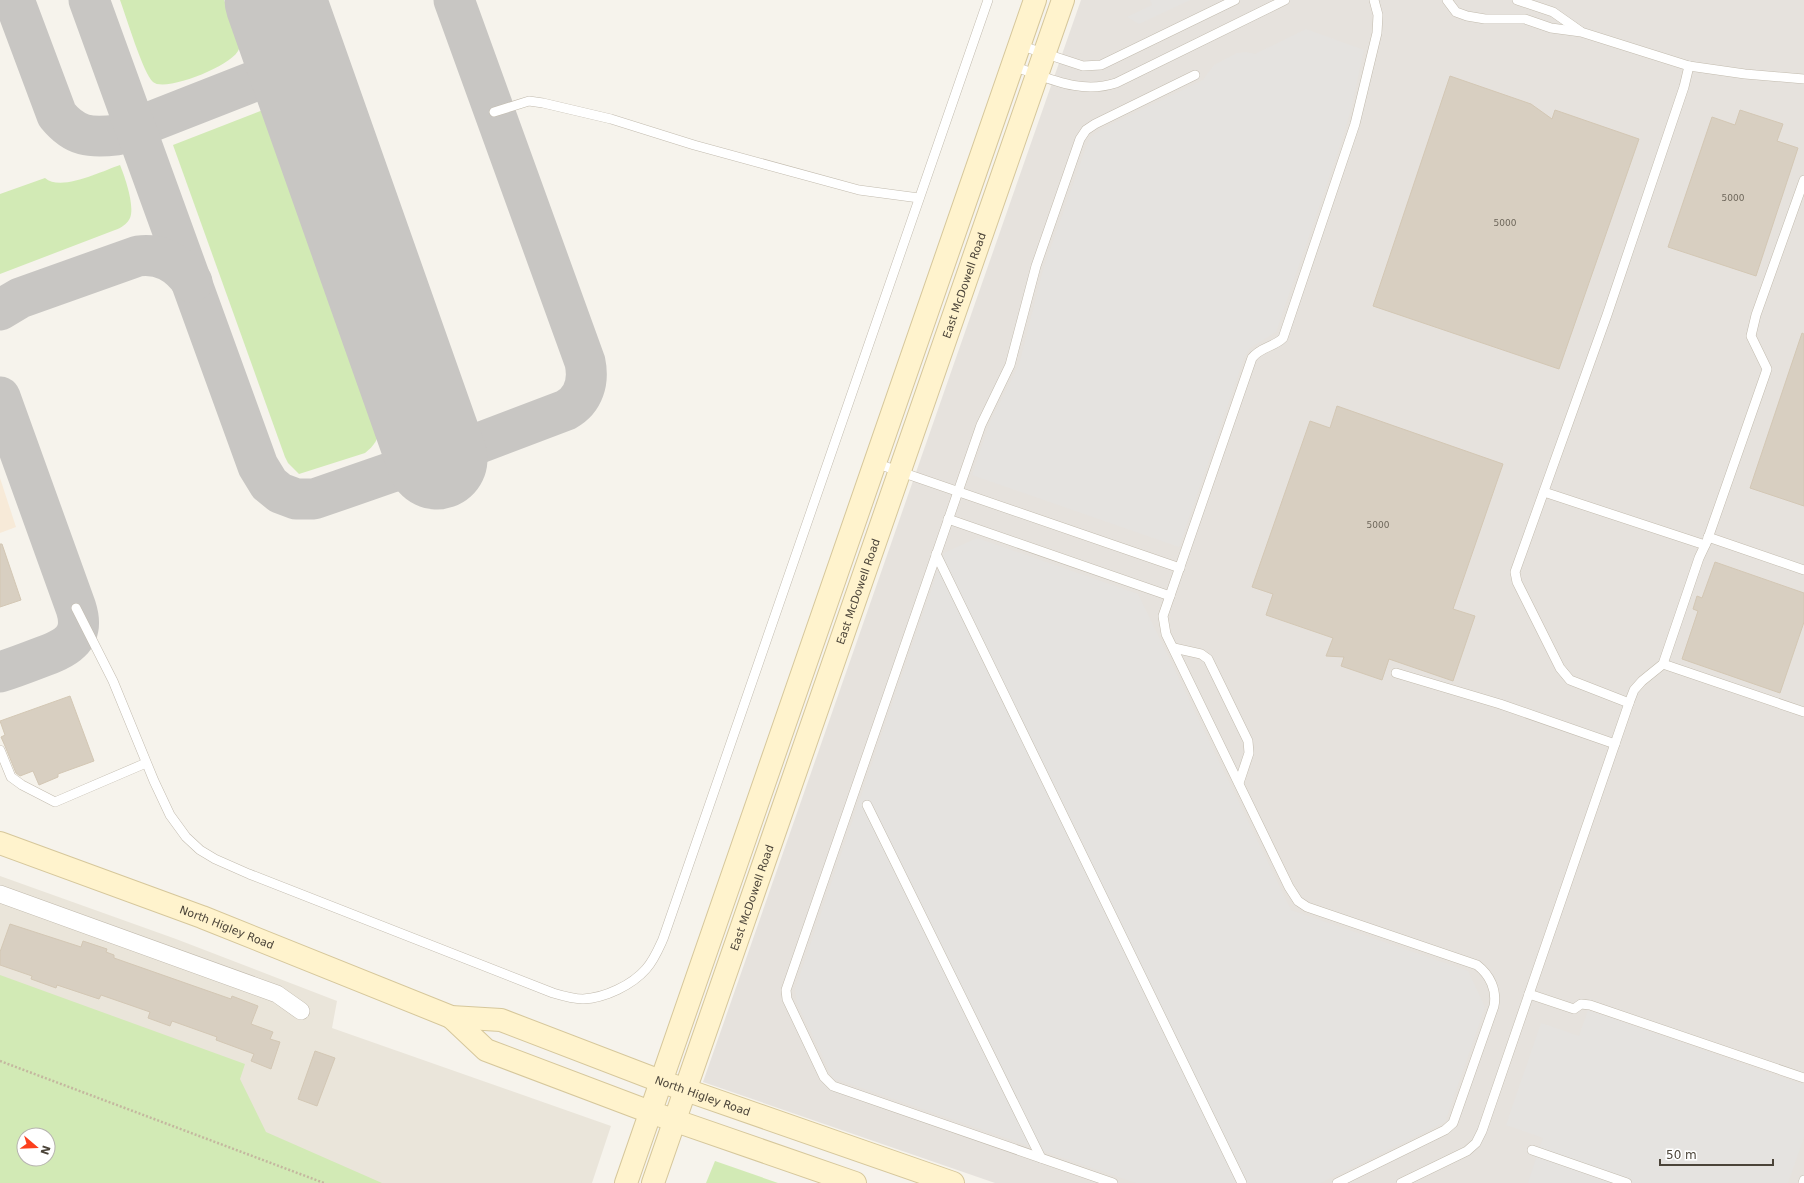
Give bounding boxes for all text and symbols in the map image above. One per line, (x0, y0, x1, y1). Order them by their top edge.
house number: 5000 (1722, 193, 1745, 203)
house number: 5000 (1494, 218, 1517, 228)
street label: East McDowell Road (940, 231, 989, 340)
house number: 5000 (1367, 520, 1390, 530)
street label: East McDowell Road (834, 537, 883, 646)
street label: East McDowell Road (728, 843, 777, 952)
street label: North Higley Road (178, 903, 276, 952)
street label: North Higley Road (653, 1074, 752, 1119)
north arrow (16, 1127, 56, 1167)
scale bar (1660, 1141, 1773, 1167)
text: N (37, 1144, 53, 1157)
text: 50 m (1666, 1148, 1697, 1162)

